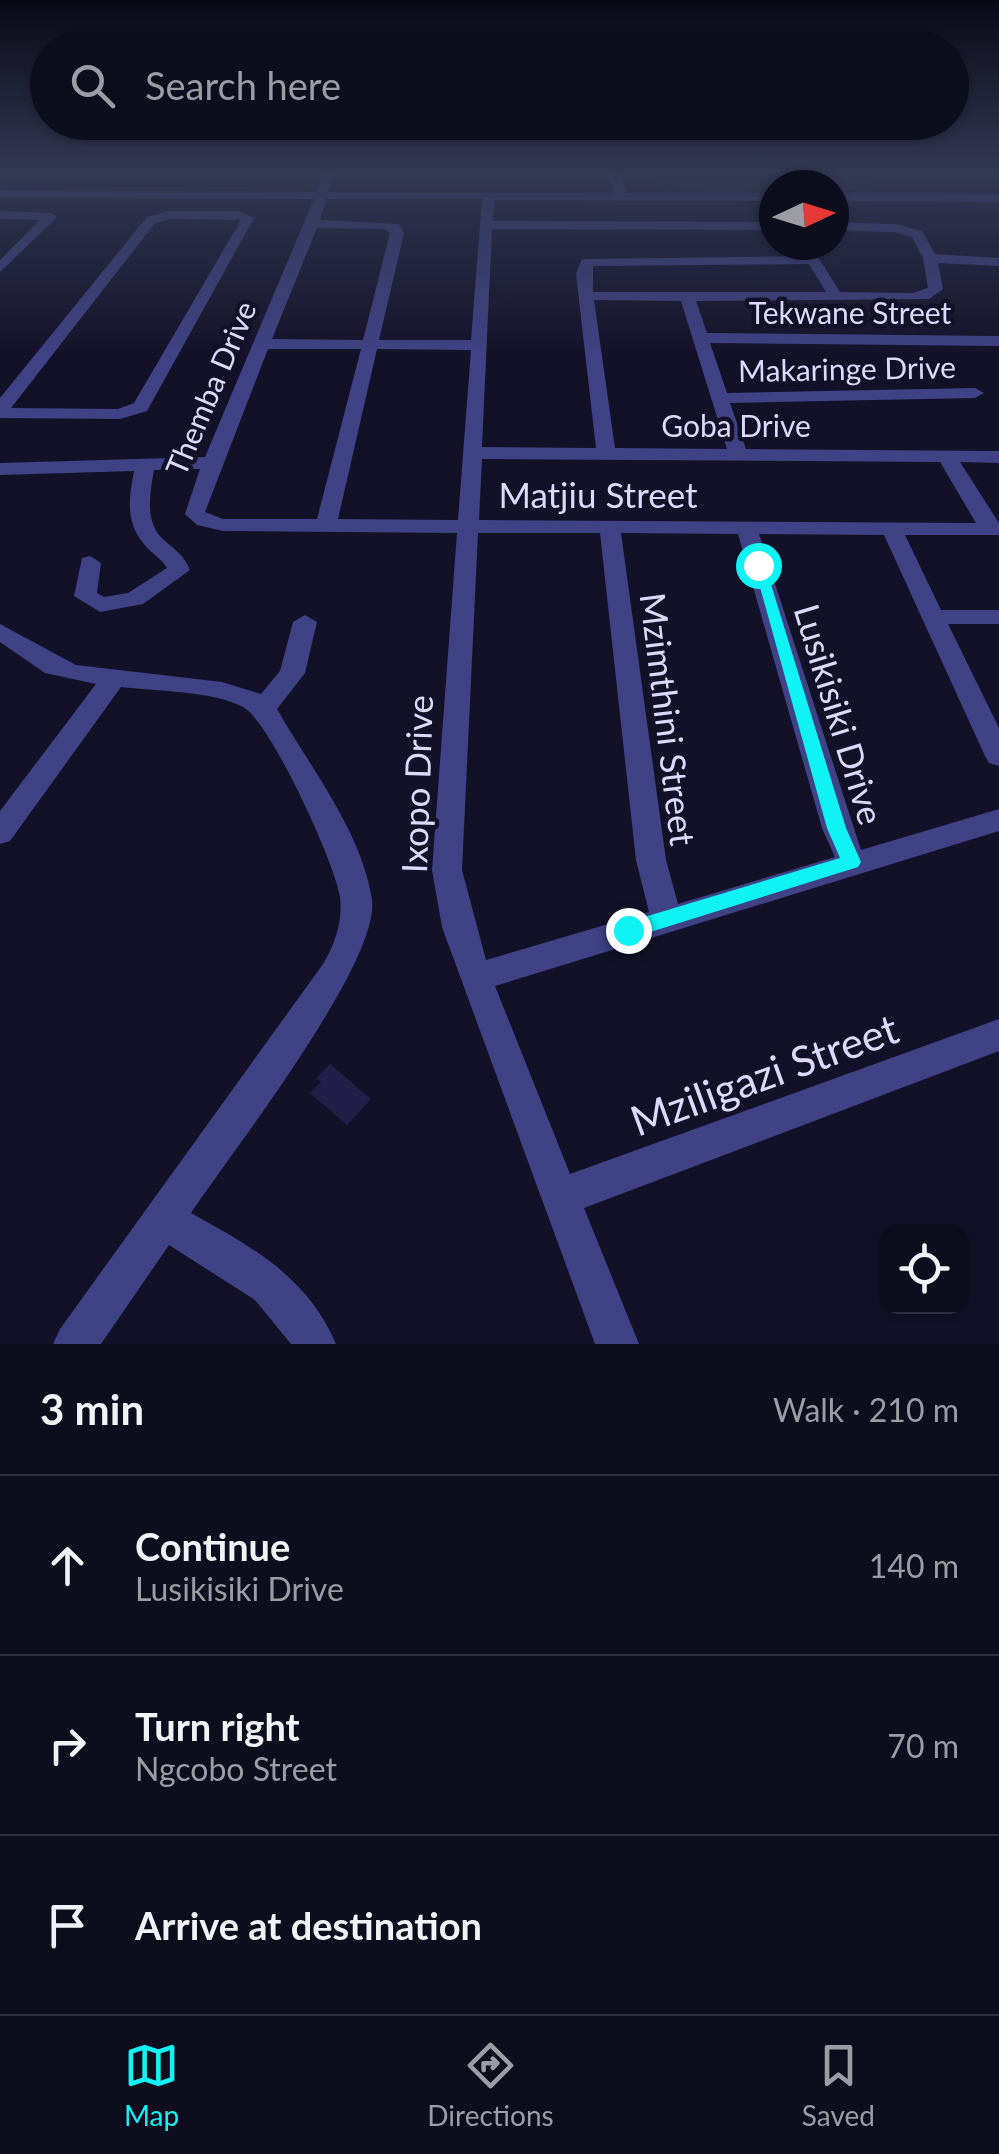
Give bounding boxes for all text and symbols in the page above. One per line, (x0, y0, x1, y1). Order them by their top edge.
search box (30, 30, 969, 140)
icon: search (65, 58, 120, 113)
text: Search here (145, 62, 341, 108)
north arrow (759, 170, 849, 260)
street label: Tekwane Street (749, 294, 952, 330)
street label: Themba Drive (157, 296, 263, 480)
street label: Makaringe Drive (738, 348, 956, 388)
street label: Goba Drive (661, 407, 811, 443)
street label: Matjiu Street (498, 473, 698, 515)
route start (736, 543, 782, 589)
street label: Mzimthini Street (633, 590, 705, 848)
street label: Lusikisiki Drive (787, 599, 893, 829)
street label: Ixopo Drive (392, 694, 440, 874)
route end (606, 908, 652, 954)
street label: Mziligazi Street (624, 1003, 904, 1145)
map controls (879, 1224, 969, 1314)
button: locate (879, 1224, 969, 1314)
text: 3 min (40, 1384, 144, 1434)
text: Walk · 210 m (773, 1390, 959, 1429)
text: Continue (135, 1523, 290, 1569)
icon: ahead (40, 1538, 95, 1593)
text: 140 m (869, 1546, 959, 1585)
text: Lusikisiki Drive (135, 1569, 344, 1608)
text: Turn right (135, 1703, 300, 1749)
icon: right (40, 1718, 95, 1773)
text: 70 m (887, 1726, 959, 1765)
text: Ngcobo Street (135, 1749, 337, 1788)
icon: arrive (40, 1898, 95, 1953)
text: Arrive at destination (135, 1902, 482, 1948)
tab: Map (124, 2038, 179, 2132)
tab: Directions (427, 2038, 554, 2132)
tab: Saved (802, 2038, 875, 2132)

